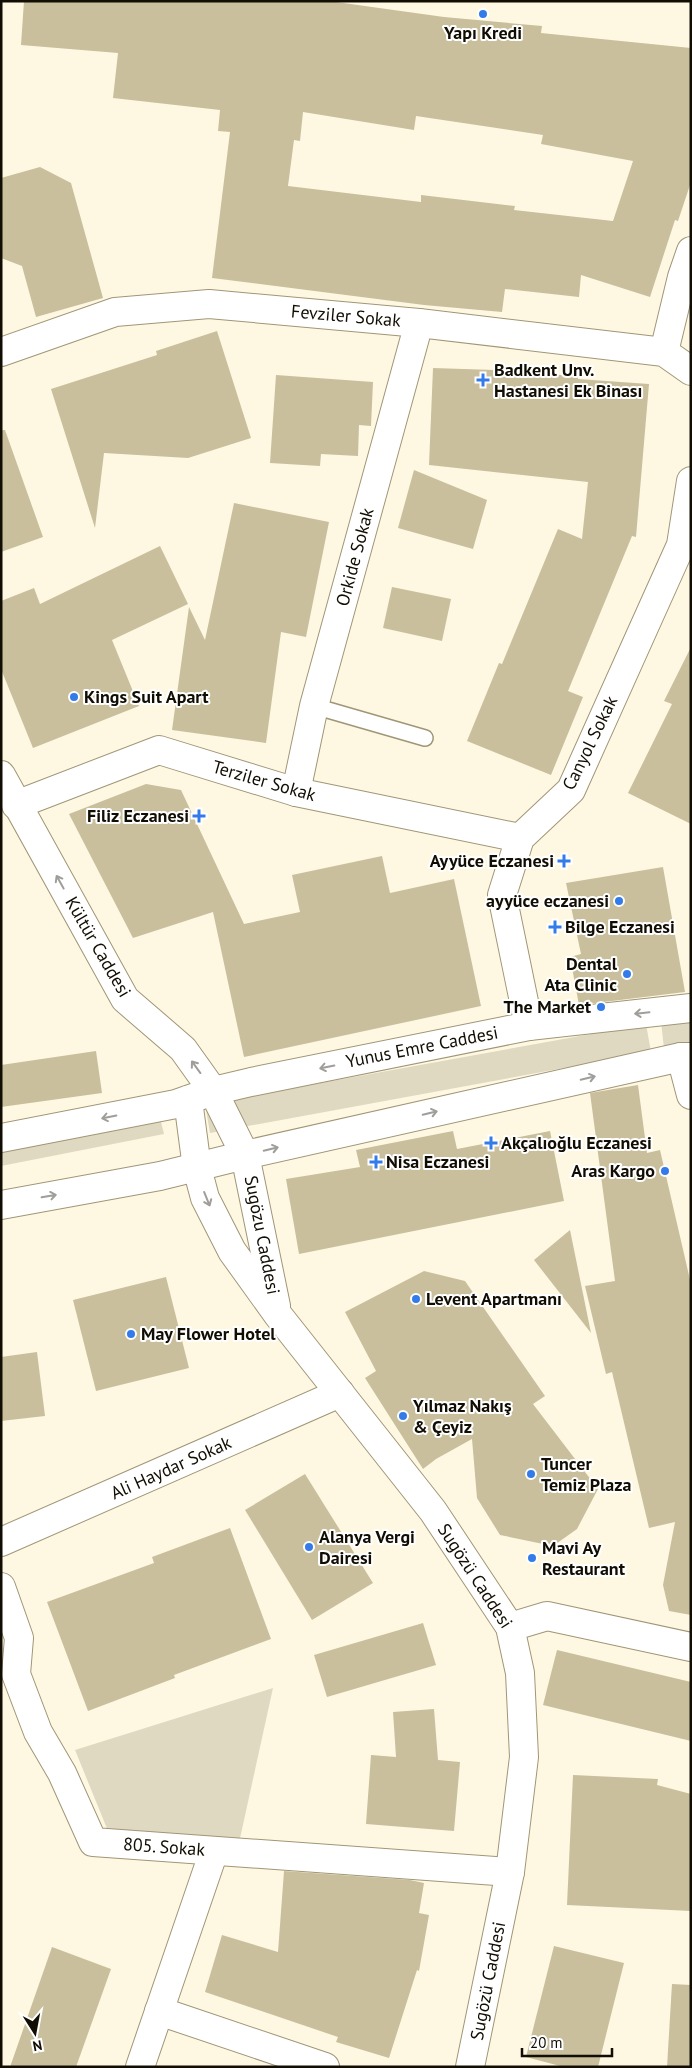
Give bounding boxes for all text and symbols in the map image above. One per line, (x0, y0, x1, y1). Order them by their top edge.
marker: Yapı Kredi (477, 8, 489, 20)
place label: Yapı Kredi (443, 21, 522, 44)
street label: Fevziler Sokak (290, 299, 402, 332)
place label: Badkent Unv. Hastanesi Ek Binası (494, 358, 642, 402)
marker: Badkent Unv. Hastanesi Ek Binası (476, 373, 490, 387)
street label: Orkide Sokak (330, 505, 379, 609)
place label: Kings Suit Apart (84, 685, 209, 708)
marker: Kings Suit Apart (68, 691, 80, 703)
street label: Canyol Sokak (557, 692, 622, 794)
street label: Terziler Sokak (210, 755, 319, 806)
place label: Filiz Eczanesi (87, 804, 189, 827)
marker: Filiz Eczanesi (193, 810, 205, 822)
place label: Ayyüce Eczanesi (430, 849, 554, 872)
marker: Ayyüce Eczanesi (558, 855, 570, 867)
one-way arrow (54, 875, 64, 890)
place label: ayyüce eczanesi (486, 889, 609, 912)
street label: Kültür Caddesi (60, 892, 137, 1001)
marker: ayyüce eczanesi (613, 895, 625, 907)
place label: Bilge Eczanesi (565, 915, 675, 938)
marker: Bilge Eczanesi (549, 921, 561, 933)
place label: Dental Ata Clinic (544, 952, 618, 996)
marker: Dental Ata Clinic (621, 968, 633, 980)
place label: The Market (504, 995, 592, 1018)
marker: The Market (595, 1001, 607, 1013)
one-way arrow (635, 1008, 651, 1018)
street label: Yunus Emre Caddesi (344, 1020, 500, 1073)
one-way arrow (191, 1060, 201, 1074)
one-way arrow (319, 1062, 335, 1072)
one-way arrow (580, 1073, 596, 1082)
one-way arrow (421, 1108, 437, 1117)
one-way arrow (102, 1113, 118, 1122)
place label: Akçalıoğlu Eczanesi (501, 1131, 652, 1154)
marker: Akçalıoğlu Eczanesi (485, 1137, 497, 1149)
one-way arrow (263, 1144, 279, 1153)
place label: Nisa Eczanesi (386, 1150, 489, 1173)
marker: Nisa Eczanesi (370, 1156, 382, 1168)
place label: Aras Kargo (571, 1159, 655, 1182)
marker: Aras Kargo (659, 1165, 671, 1177)
street label: Sugözu Caddesi (240, 1173, 285, 1296)
one-way arrow (41, 1191, 57, 1201)
one-way arrow (203, 1192, 212, 1207)
place label: Levent Apartmanı (426, 1287, 562, 1310)
marker: Levent Apartmanı (410, 1293, 422, 1305)
place label: May Flower Hotel (141, 1322, 276, 1345)
marker: May Flower Hotel (125, 1328, 137, 1340)
place label: Yılmaz Nakış & Çeyiz (412, 1394, 512, 1438)
marker: Yılmaz Nakış & Çeyiz (397, 1410, 409, 1422)
street label: Ali Haydar Sokak (107, 1430, 235, 1504)
place label: Tuncer Temiz Plaza (541, 1452, 631, 1496)
marker: Tuncer Temiz Plaza (525, 1468, 537, 1480)
street label: Sugözü Caddesi (433, 1519, 518, 1633)
place label: Alanya Vergi Dairesi (319, 1525, 415, 1569)
place label: Mavi Ay Restaurant (542, 1536, 626, 1580)
marker: Alanya Vergi Dairesi (303, 1541, 315, 1553)
marker: Mavi Ay Restaurant (526, 1552, 538, 1564)
street label: 805. Sokak (122, 1832, 206, 1861)
street label: Sugözü Caddesi (465, 1919, 510, 2042)
north arrow (10, 2008, 60, 2058)
scale bar (522, 2026, 612, 2058)
text: 20 m (530, 2033, 563, 2052)
text: N (31, 2036, 44, 2055)

